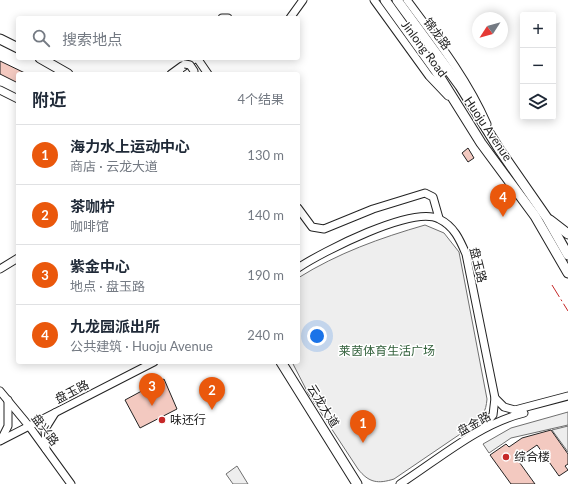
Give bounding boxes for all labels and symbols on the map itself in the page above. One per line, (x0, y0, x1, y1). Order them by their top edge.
north arrow (472, 12, 508, 48)
street label: 锦龙路 (421, 15, 454, 53)
street label: Jinlong Road (398, 18, 450, 80)
street label: Huoju Avenue (461, 94, 515, 164)
pin: 4 (490, 184, 516, 217)
street label: 盘玉路 (467, 246, 490, 284)
your location (307, 326, 327, 346)
park label: 莱茵体育生活广场 (339, 343, 435, 358)
pin: 3 (139, 373, 165, 406)
street label: 盘玉路 (52, 377, 91, 406)
pin: 2 (199, 377, 225, 410)
street label: 云龙大道 (304, 381, 343, 430)
street label: 盘金路 (454, 408, 493, 439)
pin: 1 (350, 410, 376, 443)
street label: 盘兴路 (29, 411, 62, 449)
place label: 味还行 (170, 412, 206, 427)
marker: 味还行 (157, 415, 167, 425)
place label: 综合楼 (514, 449, 550, 464)
marker: 综合楼 (501, 452, 511, 462)

